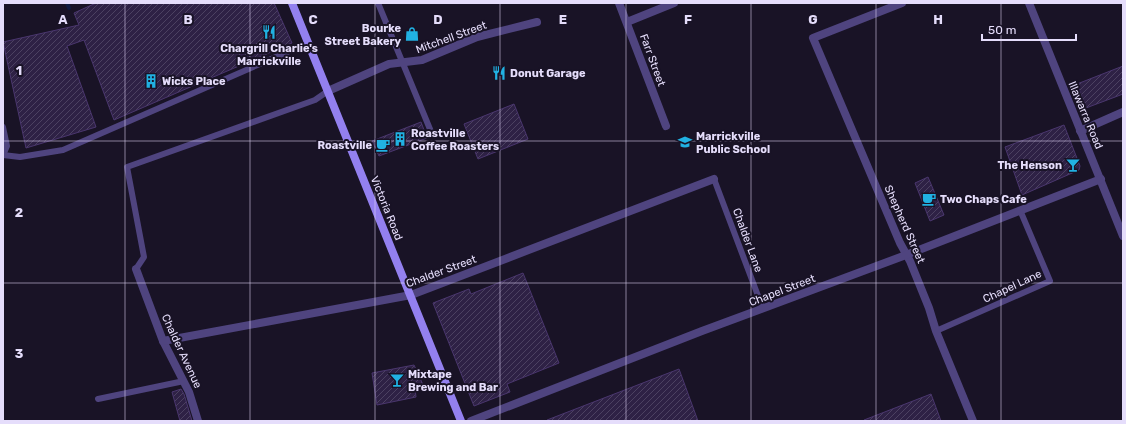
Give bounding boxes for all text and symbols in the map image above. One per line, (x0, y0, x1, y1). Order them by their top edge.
text: A (58, 12, 68, 27)
text: B (183, 12, 193, 27)
text: C (308, 12, 318, 27)
text: D (433, 12, 443, 27)
text: E (559, 12, 567, 27)
text: F (684, 12, 692, 27)
text: G (808, 12, 818, 27)
text: H (933, 12, 943, 27)
scale bar (982, 16, 1076, 42)
street label: Mitchell Street (414, 18, 489, 56)
place label: Bourke Street Bakery (325, 22, 401, 48)
text: 50 m (988, 23, 1016, 37)
restaurant icon: Chargrill Charlie's Marrickville (261, 24, 277, 40)
shop icon: Bourke Street Bakery (404, 26, 420, 42)
street label: Farr Street (637, 32, 668, 89)
place label: Chargrill Charlie's Marrickville (220, 42, 318, 68)
text: 1 (16, 63, 22, 78)
restaurant icon: Donut Garage (491, 65, 507, 81)
place label: Donut Garage (510, 67, 586, 80)
building icon: Wicks Place (143, 73, 159, 89)
place label: Wicks Place (162, 75, 226, 88)
street label: Illawarra Road (1065, 79, 1106, 151)
place label: Roastville Coffee Roasters (411, 127, 499, 153)
place label: Marrickville Public School (696, 130, 770, 156)
building icon: Roastville Coffee Roasters (392, 131, 408, 147)
school or university icon: Marrickville Public School (677, 134, 693, 150)
cafe icon: Roastville (375, 137, 391, 153)
place label: Roastville (318, 139, 372, 152)
bar icon: The Henson (1065, 157, 1081, 173)
place label: The Henson (998, 159, 1062, 172)
street label: Victoria Road (368, 174, 405, 242)
street label: Shepherd Street (881, 183, 928, 266)
cafe icon: Two Chaps Cafe (921, 191, 937, 207)
place label: Two Chaps Cafe (940, 193, 1027, 206)
text: 2 (15, 205, 23, 220)
street label: Chalder Lane (730, 206, 765, 274)
street label: Chalder Street (404, 252, 479, 290)
street label: Chapel Lane (981, 267, 1044, 306)
street label: Chapel Street (747, 272, 818, 309)
street label: Chalder Avenue (159, 312, 204, 390)
text: 3 (15, 346, 24, 361)
place label: Mixtape Brewing and Bar (408, 368, 498, 394)
bar icon: Mixtape Brewing and Bar (389, 372, 405, 388)

